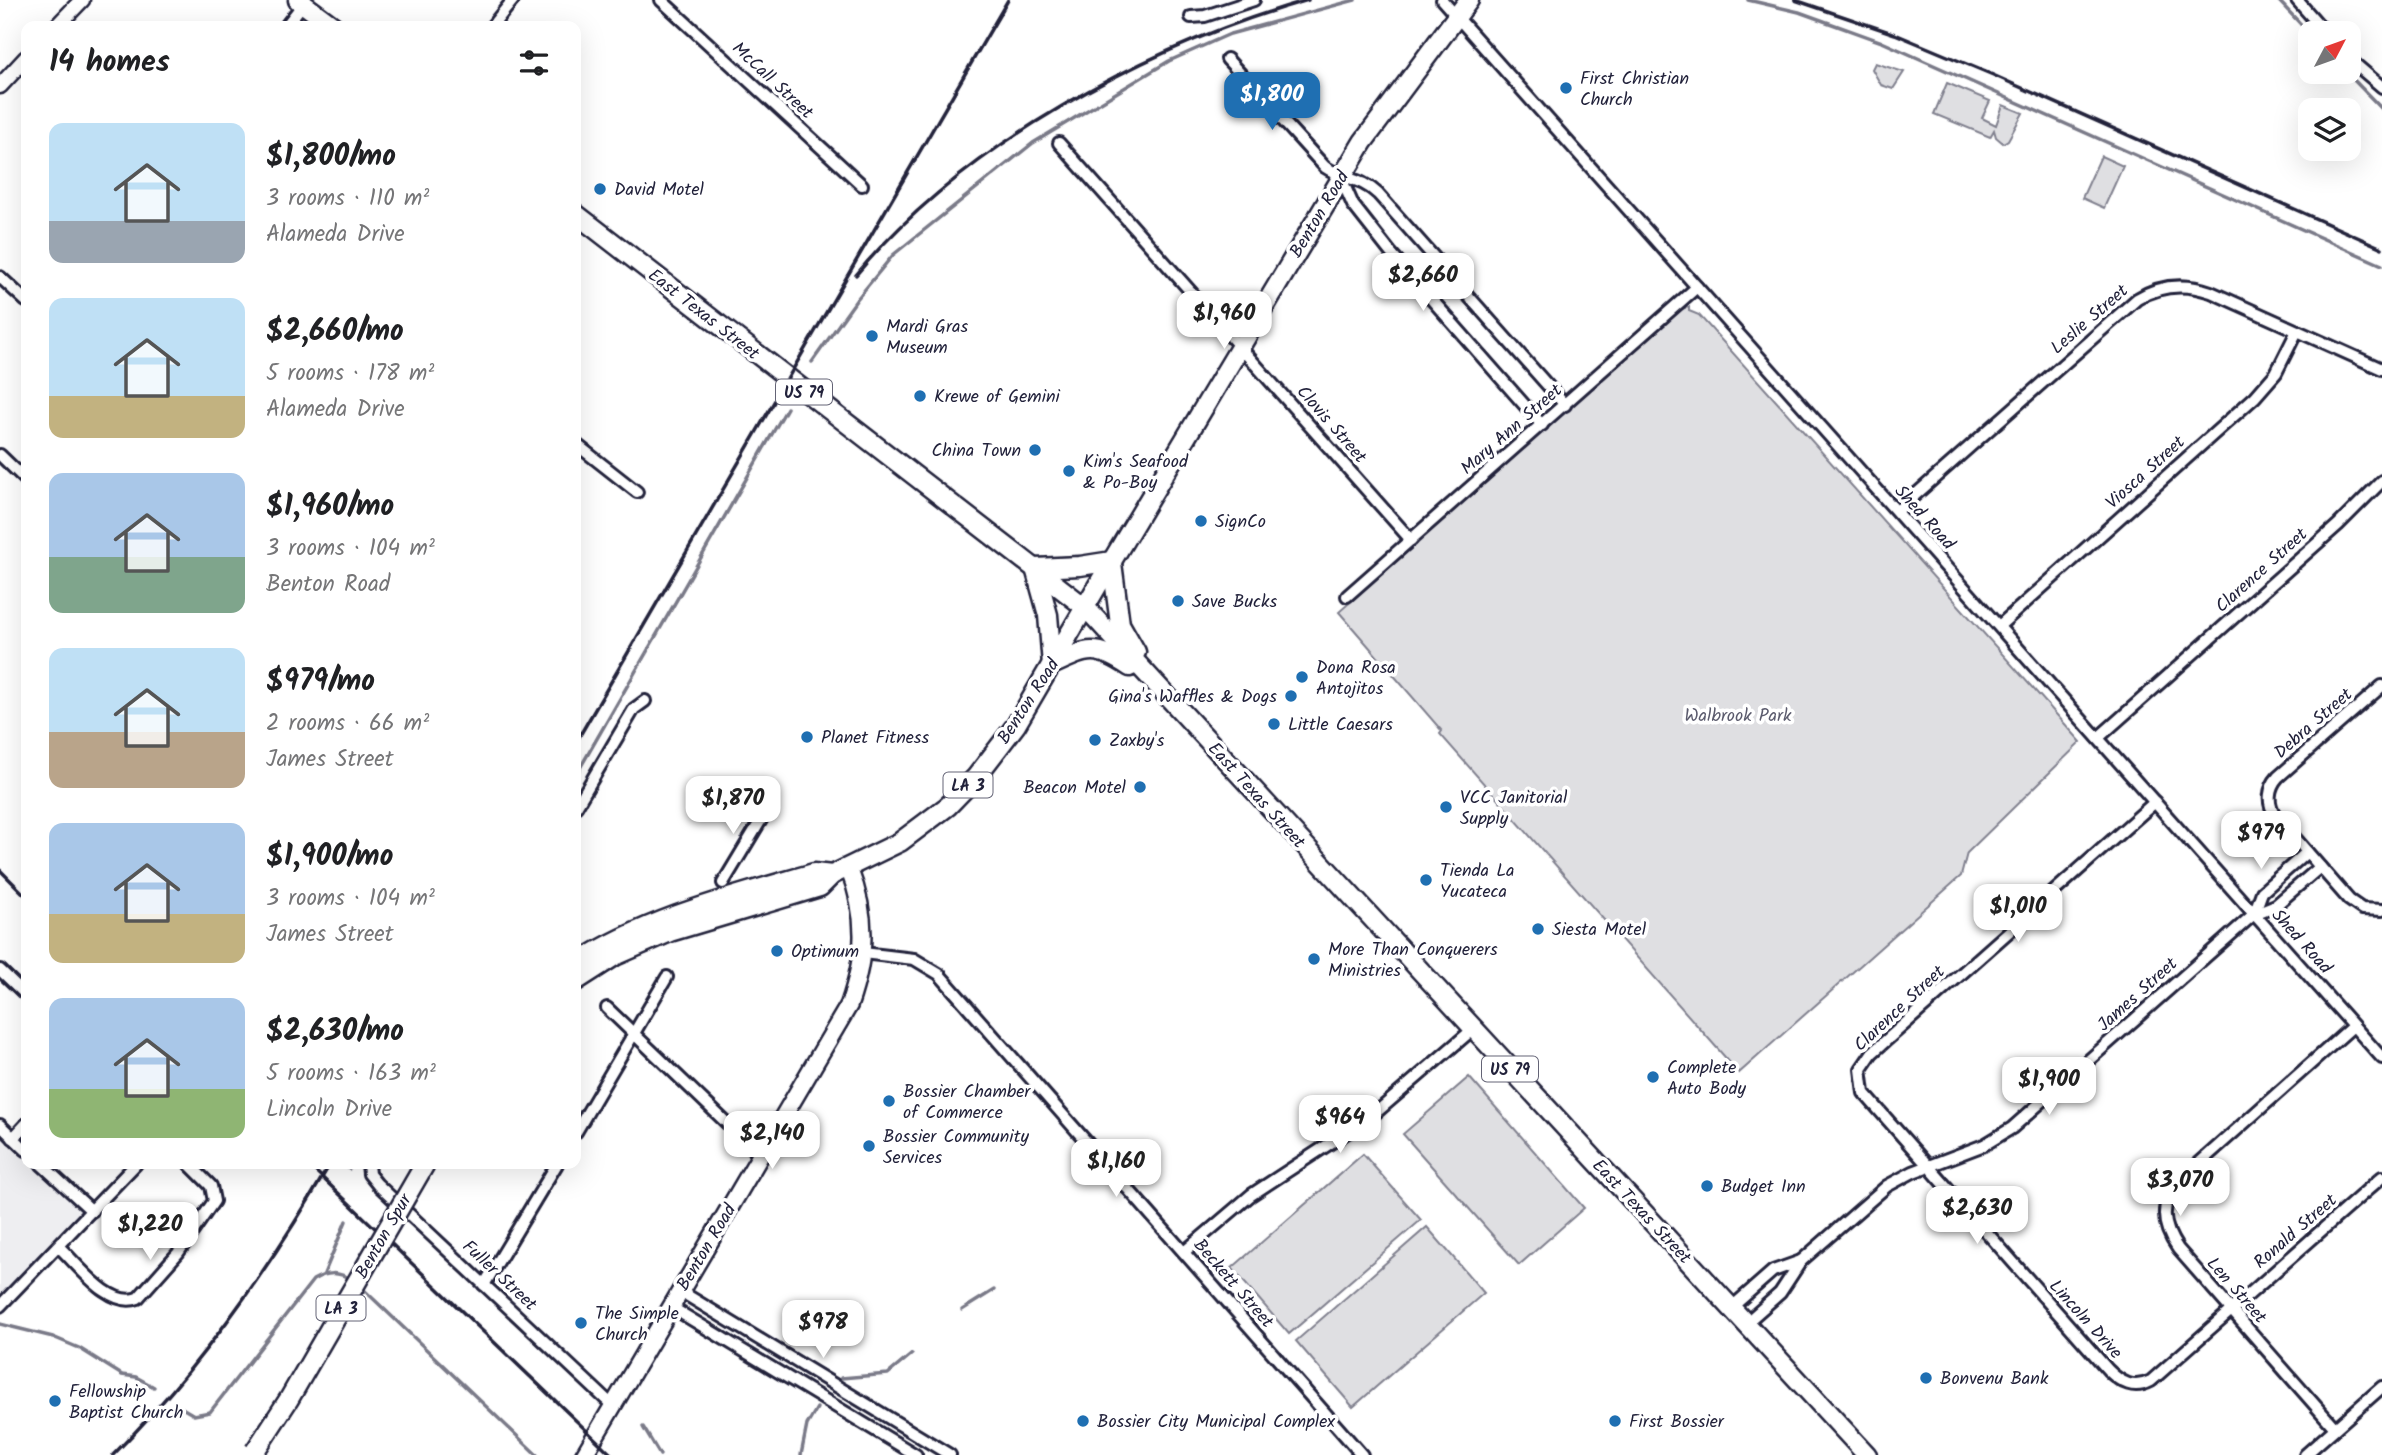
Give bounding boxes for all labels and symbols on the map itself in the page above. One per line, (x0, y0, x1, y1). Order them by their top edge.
north arrow (2298, 21, 2361, 84)
street label: McCall Street (724, 35, 820, 128)
place label: First Christian Church (1580, 65, 1689, 115)
pin: $1,800 (1215, 72, 1329, 132)
marker: First Christian Church (1558, 80, 1574, 96)
street label: Benton Road (1283, 165, 1358, 264)
place label: David Motel (614, 176, 705, 205)
marker: David Motel (592, 181, 608, 197)
pin: $2,660 (1366, 254, 1480, 313)
street label: East Texas Street (641, 262, 766, 369)
street label: Leslie Street (2045, 277, 2136, 362)
pin: $1,960 (1167, 292, 1281, 351)
place label: Mardi Gras Museum (886, 313, 968, 363)
marker: Mardi Gras Museum (864, 328, 880, 344)
street label: Mary Ann Street (1454, 377, 1570, 483)
street label: Clovis Street (1289, 379, 1374, 471)
road number: US 79 (776, 380, 832, 404)
place label: Krewe of Gemini (934, 383, 1061, 412)
marker: Krewe of Gemini (912, 388, 928, 404)
street label: Viosca Street (2100, 429, 2193, 517)
place label: China Town (932, 437, 1021, 466)
marker: China Town (1027, 442, 1043, 458)
place label: Kim's Seafood & Po-Boy (1083, 448, 1189, 498)
marker: Kim's Seafood & Po-Boy (1061, 463, 1077, 479)
street label: Shed Road (1886, 479, 1962, 558)
place label: SignCo (1215, 508, 1266, 537)
marker: SignCo (1193, 513, 1209, 529)
street label: Clarence Street (2209, 521, 2316, 621)
place label: Save Bucks (1192, 588, 1277, 617)
marker: Save Bucks (1170, 593, 1186, 609)
street label: Benton Road (991, 652, 1068, 750)
place label: Dona Rosa Antojitos (1316, 654, 1396, 704)
marker: Dona Rosa Antojitos (1294, 669, 1310, 685)
street label: Debra Street (2268, 681, 2361, 767)
place label: Gina's Waffles & Dogs (1108, 683, 1277, 712)
marker: Gina's Waffles & Dogs (1283, 688, 1299, 704)
park label: Walbrook Park (1685, 702, 1792, 731)
place label: Little Caesars (1288, 711, 1393, 740)
marker: Little Caesars (1266, 716, 1282, 732)
place label: Planet Fitness (821, 724, 930, 753)
place label: Zaxby's (1109, 727, 1165, 756)
marker: Planet Fitness (799, 729, 815, 745)
marker: Zaxby's (1087, 732, 1103, 748)
street label: East Texas Street (1200, 736, 1313, 857)
road number: LA 3 (944, 772, 992, 798)
place label: Beacon Motel (1023, 774, 1127, 803)
pin: $1,870 (676, 776, 790, 836)
marker: Beacon Motel (1132, 779, 1148, 795)
place label: VCC Janitorial Supply (1460, 784, 1568, 834)
marker: VCC Janitorial Supply (1438, 799, 1454, 815)
pin: $979 (2220, 812, 2302, 871)
place label: Tienda La Yucateca (1440, 857, 1515, 907)
marker: Tienda La Yucateca (1418, 872, 1434, 888)
pin: $1,010 (1961, 884, 2075, 944)
street label: Shed Road (2263, 903, 2339, 982)
place label: Siesta Motel (1552, 916, 1647, 945)
marker: Siesta Motel (1530, 921, 1546, 937)
place label: More Than Conquerers Ministries (1328, 936, 1498, 986)
place label: Optimum (791, 938, 859, 967)
marker: Optimum (769, 943, 785, 959)
street label: James Street (2091, 950, 2186, 1039)
marker: More Than Conquerers Ministries (1306, 951, 1322, 967)
street label: Clarence Street (1848, 958, 1953, 1059)
place label: Complete Auto Body (1667, 1054, 1747, 1104)
road number: US 79 (1482, 1056, 1538, 1082)
pin: $1,900 (1992, 1058, 2106, 1117)
marker: Complete Auto Body (1645, 1069, 1661, 1085)
place label: Bossier Chamber of Commerce (903, 1078, 1031, 1128)
marker: Bossier Chamber of Commerce (881, 1093, 897, 1109)
pin: $964 (1299, 1096, 1381, 1155)
pin: $2,140 (715, 1112, 829, 1171)
place label: Bossier Community Services (883, 1123, 1030, 1173)
marker: Bossier Community Services (861, 1138, 877, 1154)
pin: $1,160 (1059, 1140, 1173, 1199)
street label: East Texas Street (1584, 1153, 1698, 1272)
pin: $3,070 (2123, 1158, 2237, 1218)
place label: Budget Inn (1721, 1173, 1806, 1202)
marker: Budget Inn (1699, 1178, 1715, 1194)
pin: $2,630 (1920, 1186, 2034, 1246)
street label: Ronald Street (2248, 1187, 2345, 1277)
street label: Benton Spur (348, 1188, 421, 1285)
street label: Benton Road (670, 1198, 745, 1297)
pin: $1,220 (93, 1202, 207, 1262)
street label: Fuller Street (455, 1233, 544, 1319)
street label: Beckett Street (1186, 1233, 1281, 1336)
street label: Len Street (2199, 1251, 2274, 1332)
street label: Lincoln Drive (2041, 1274, 2129, 1366)
road number: LA 3 (316, 1296, 366, 1320)
place label: The Simple Church (595, 1300, 679, 1350)
pin: $978 (782, 1300, 864, 1360)
marker: The Simple Church (573, 1315, 589, 1331)
place label: Bonvenu Bank (1940, 1365, 2049, 1394)
marker: Bonvenu Bank (1918, 1370, 1934, 1386)
place label: Fellowship Baptist Church (69, 1378, 183, 1428)
marker: Fellowship Baptist Church (47, 1393, 63, 1409)
place label: Bossier City Municipal Complex (1097, 1408, 1335, 1437)
place label: First Bossier (1629, 1408, 1725, 1437)
marker: Bossier City Municipal Complex (1075, 1413, 1091, 1429)
marker: First Bossier (1607, 1413, 1623, 1429)

